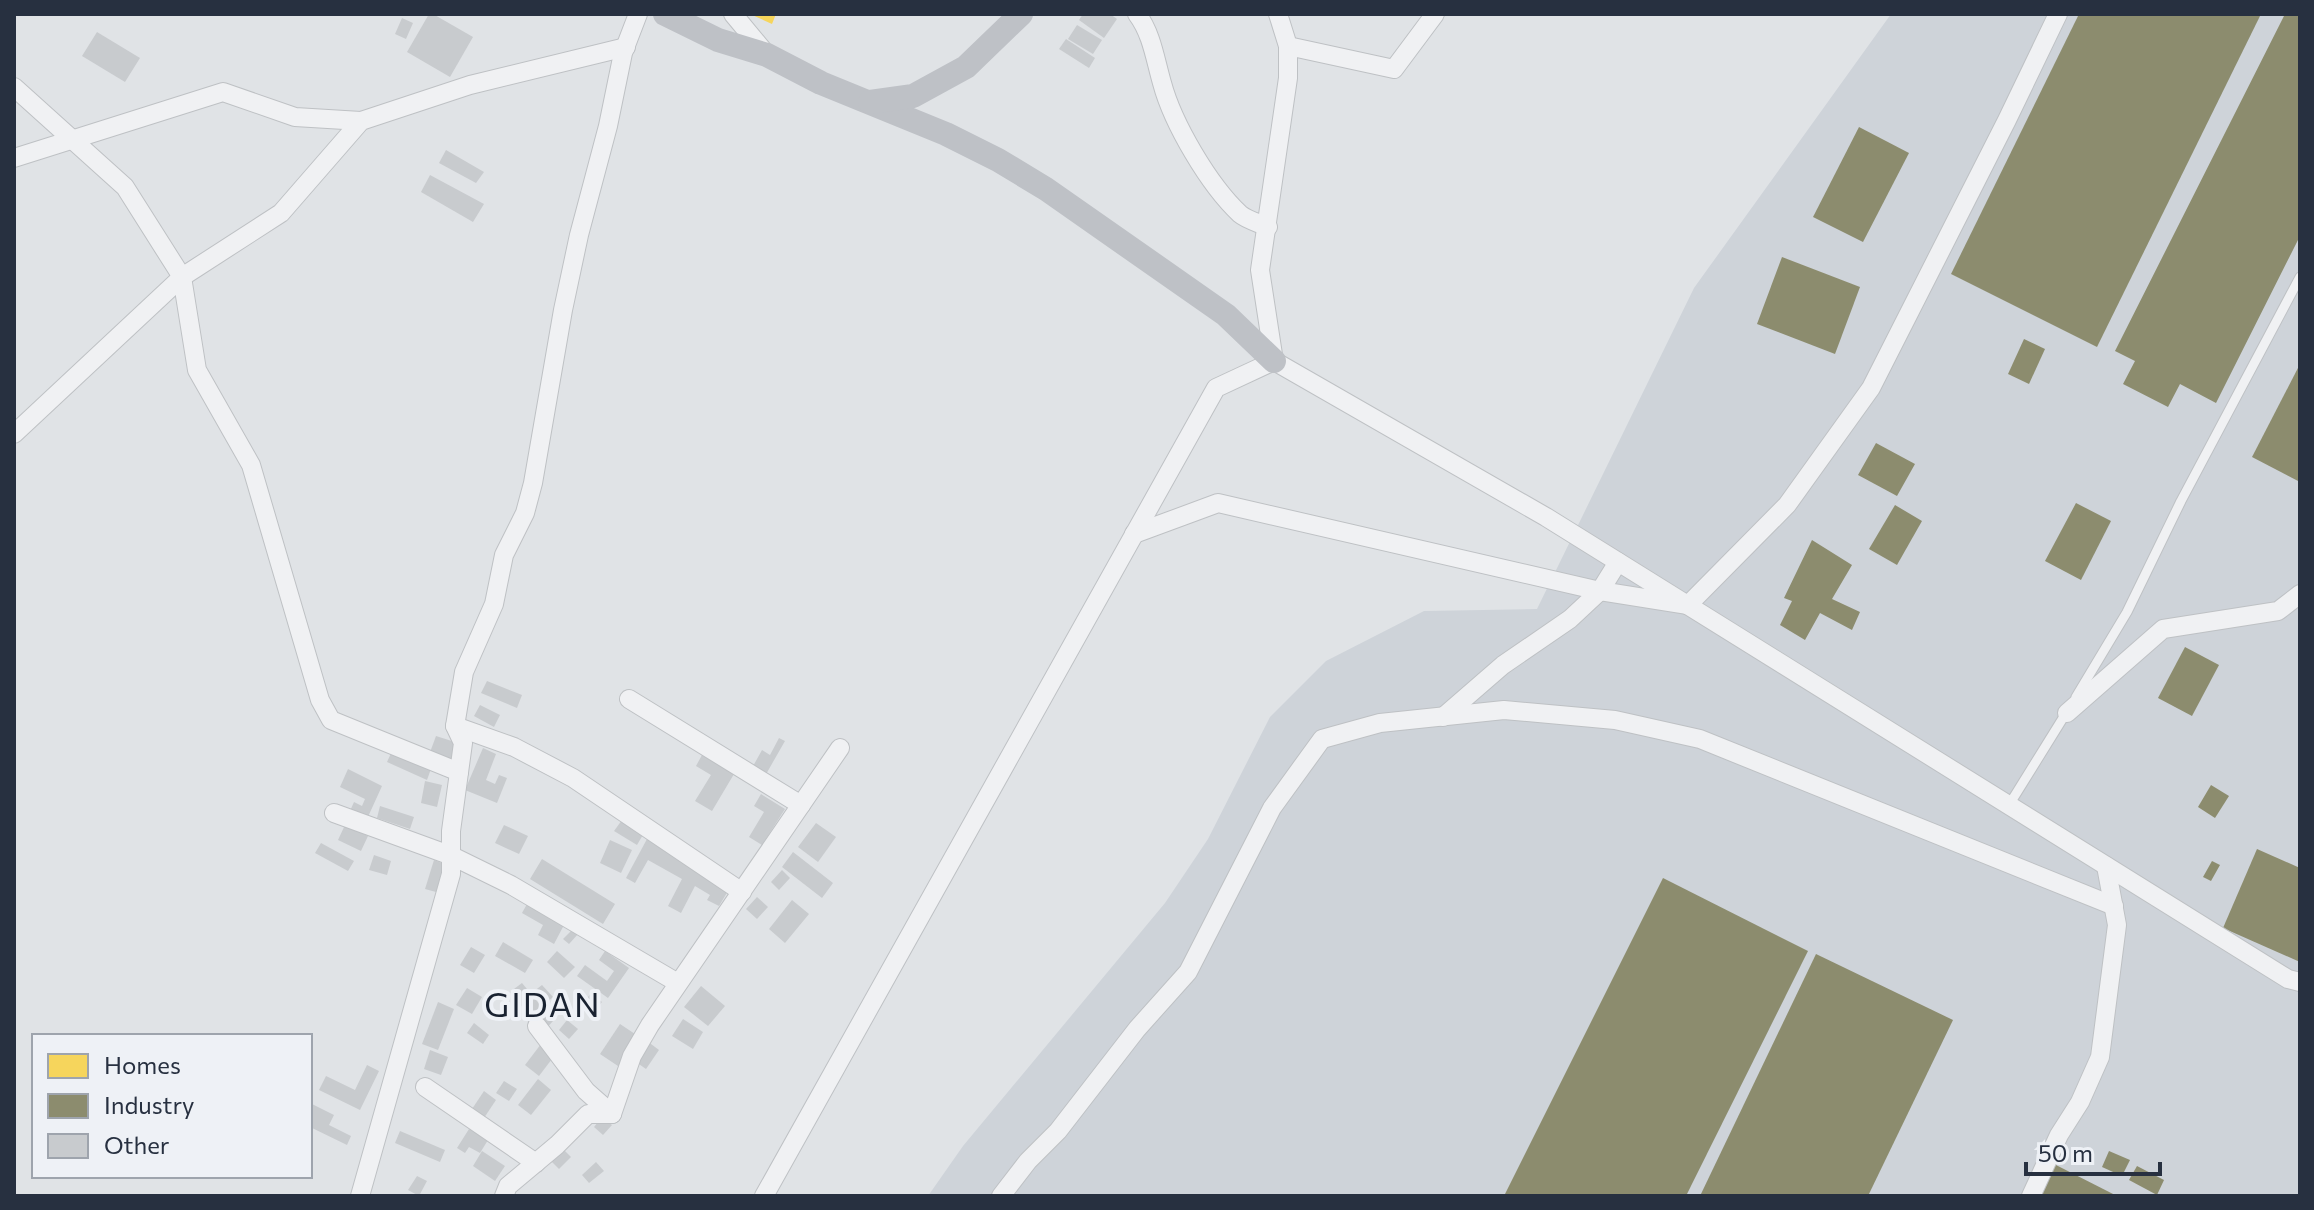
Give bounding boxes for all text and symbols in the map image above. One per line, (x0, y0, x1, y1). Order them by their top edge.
district label: GIDAN (484, 982, 602, 1024)
legend (32, 1034, 312, 1178)
text: Homes (104, 1050, 181, 1079)
text: Industry (104, 1090, 194, 1119)
scale bar (2026, 1126, 2160, 1176)
text: Other (104, 1130, 170, 1159)
text: 50 m (2038, 1138, 2093, 1167)

